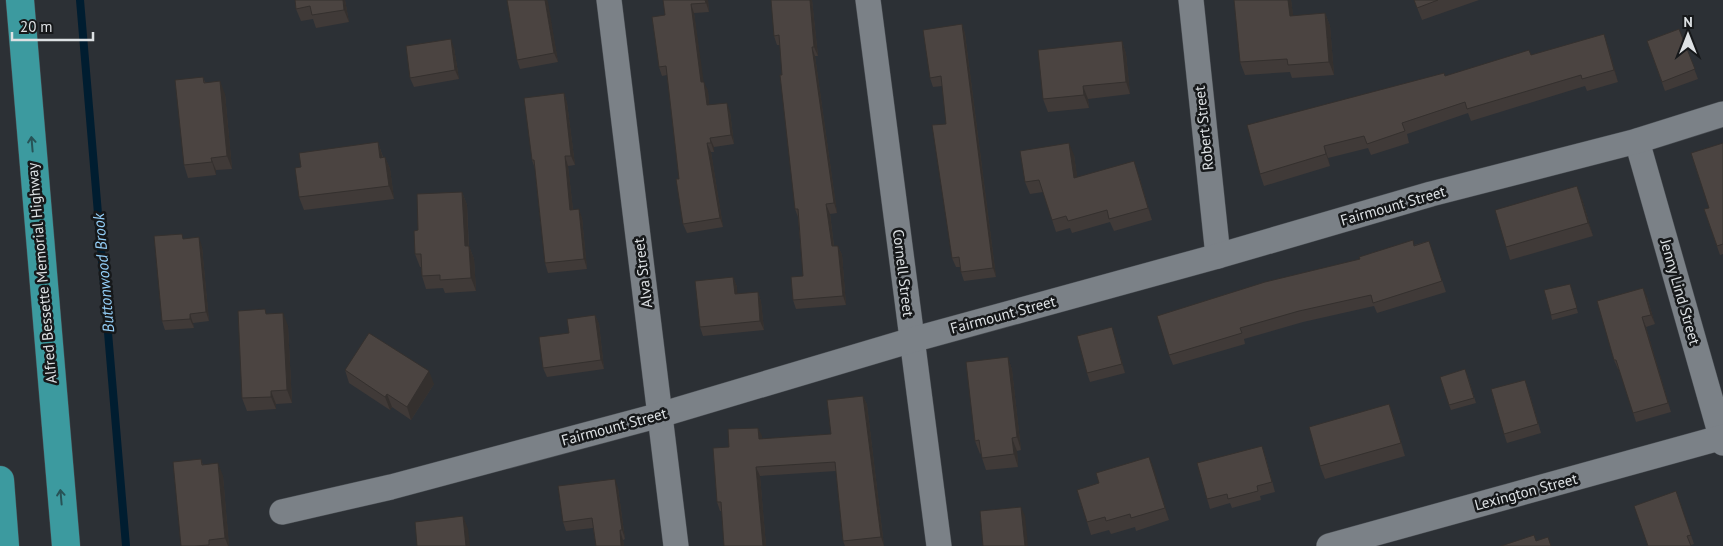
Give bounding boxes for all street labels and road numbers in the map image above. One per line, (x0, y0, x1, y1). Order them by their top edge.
street label: Robert Street (1190, 85, 1217, 171)
street label: Alfred Bessette Memorial Highway (22, 162, 61, 384)
street label: Fairmount Street (1338, 181, 1448, 230)
street label: Cornell Street (889, 228, 918, 318)
street label: Jenny Lind Street (1656, 236, 1705, 347)
street label: Alva Street (629, 237, 656, 309)
street label: Fairmount Street (948, 291, 1058, 338)
street label: Fairmount Street (559, 403, 669, 450)
street label: Lexington Street (1472, 469, 1579, 514)

